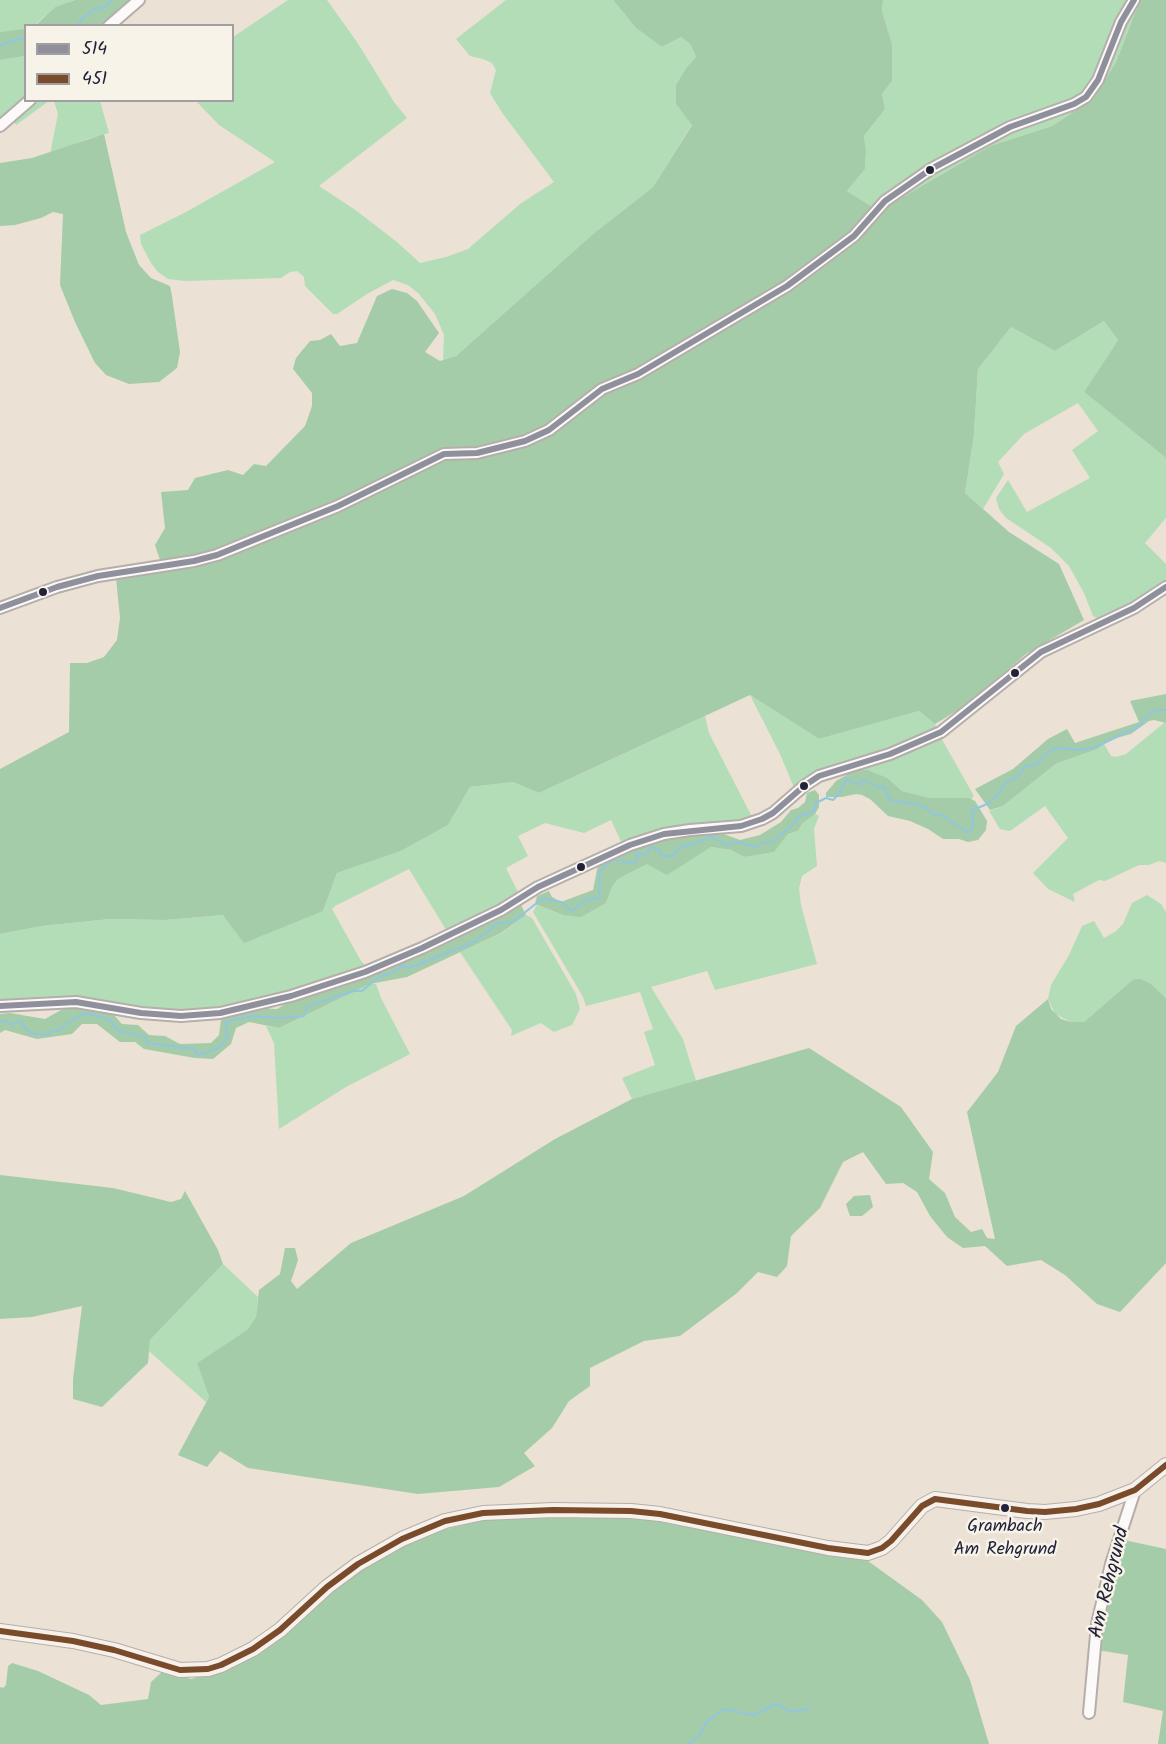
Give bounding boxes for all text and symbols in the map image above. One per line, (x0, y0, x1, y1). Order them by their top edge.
legend (24, 24, 234, 102)
text: 514 (82, 35, 107, 64)
text: 451 (82, 65, 107, 94)
unlabelled marker (924, 164, 936, 176)
unlabelled marker (37, 586, 49, 598)
unlabelled marker (1009, 667, 1021, 679)
unlabelled marker (798, 780, 810, 792)
unlabelled marker (575, 861, 587, 873)
marker: Grambach Am Rehgrund (999, 1502, 1011, 1514)
place label: Grambach Am Rehgrund (954, 1517, 1056, 1559)
street label: Am Rehgrund (1086, 1525, 1136, 1641)

